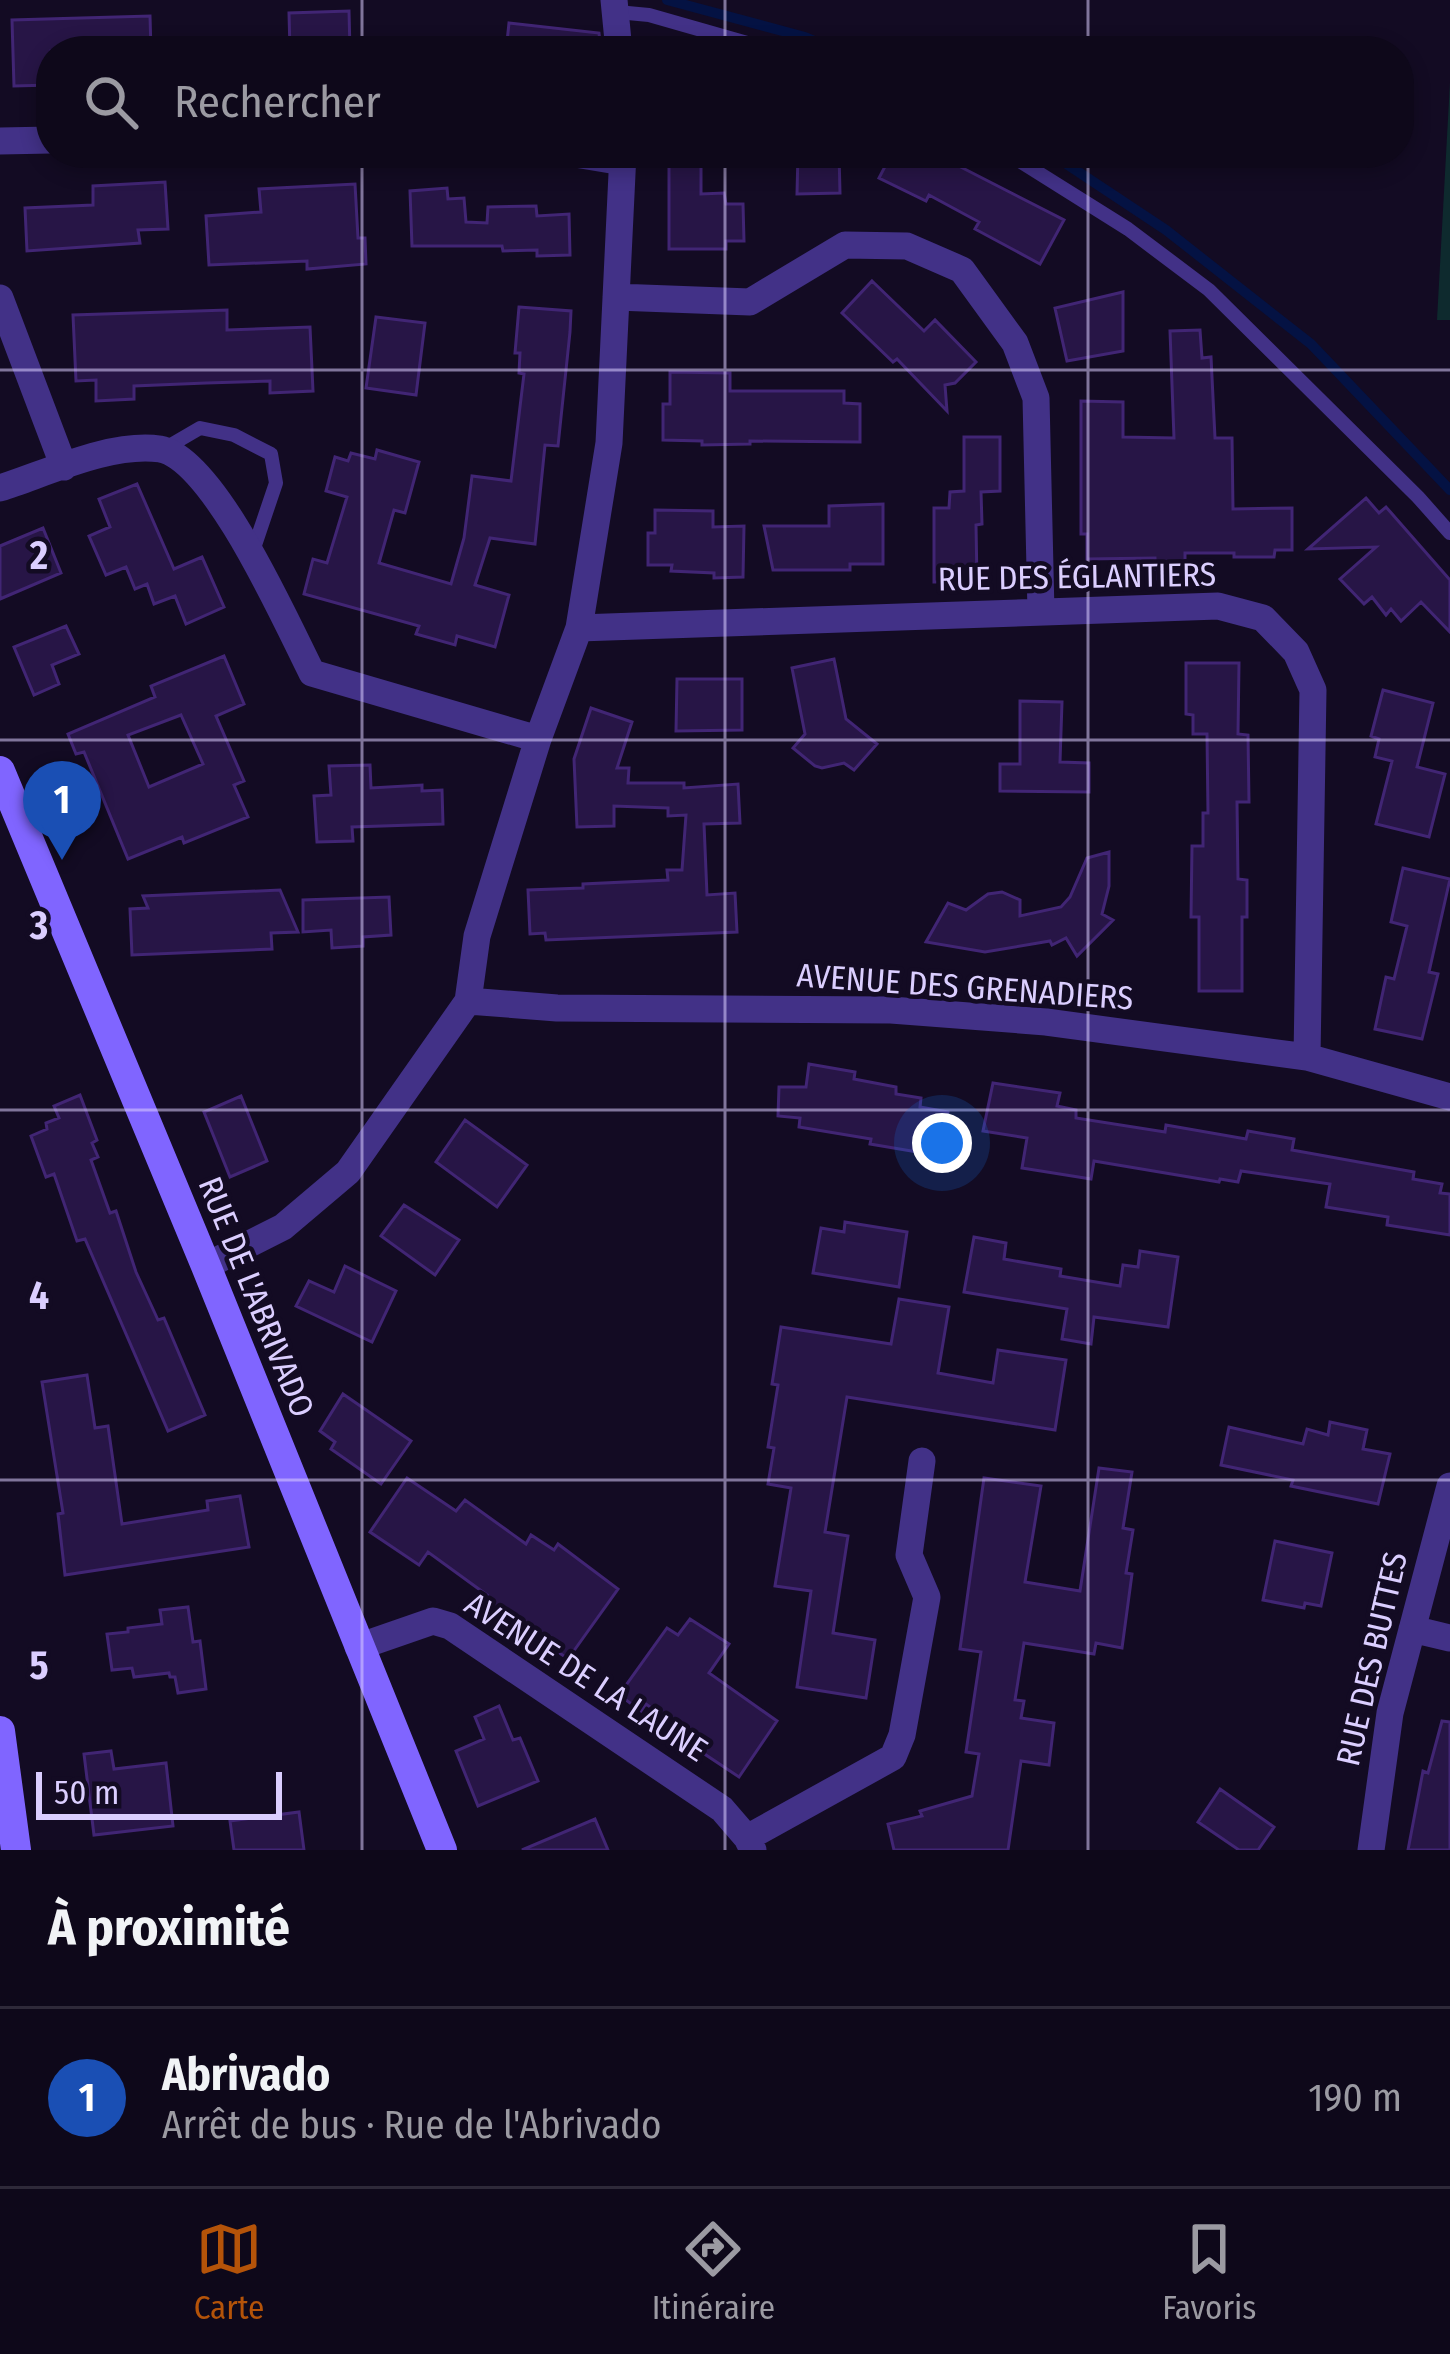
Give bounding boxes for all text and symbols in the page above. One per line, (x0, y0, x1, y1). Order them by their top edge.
search box (36, 36, 1414, 168)
icon: search (78, 69, 144, 135)
text: Rechercher (174, 75, 381, 129)
text: 2 (29, 533, 48, 579)
street label: RUE DES ÉGLANTIERS (937, 555, 1217, 599)
pin: 1 (23, 761, 101, 860)
text: 3 (29, 903, 48, 949)
street label: AVENUE DES GRENADIERS (795, 955, 1135, 1019)
your location (912, 1113, 972, 1173)
street label: RUE DE L'ABRIVADO (190, 1171, 322, 1423)
text: 4 (29, 1273, 49, 1319)
street label: RUE DES BUTTES (1328, 1548, 1416, 1770)
street label: AVENUE DE LA LAUNE (457, 1584, 715, 1770)
text: 5 (29, 1643, 49, 1689)
scale bar (36, 1766, 282, 1819)
text: 50 m (54, 1773, 119, 1813)
text: À proximité (48, 1897, 290, 1959)
text: Abrivado (162, 2048, 330, 2102)
text: 1 (79, 2075, 95, 2121)
text: 190 m (1308, 2075, 1402, 2121)
text: Arrêt de bus · Rue de l'Abrivado (162, 2102, 661, 2148)
tab: Carte (194, 2216, 264, 2328)
tab: Itinéraire (652, 2216, 775, 2328)
tab: Favoris (1162, 2216, 1256, 2328)

